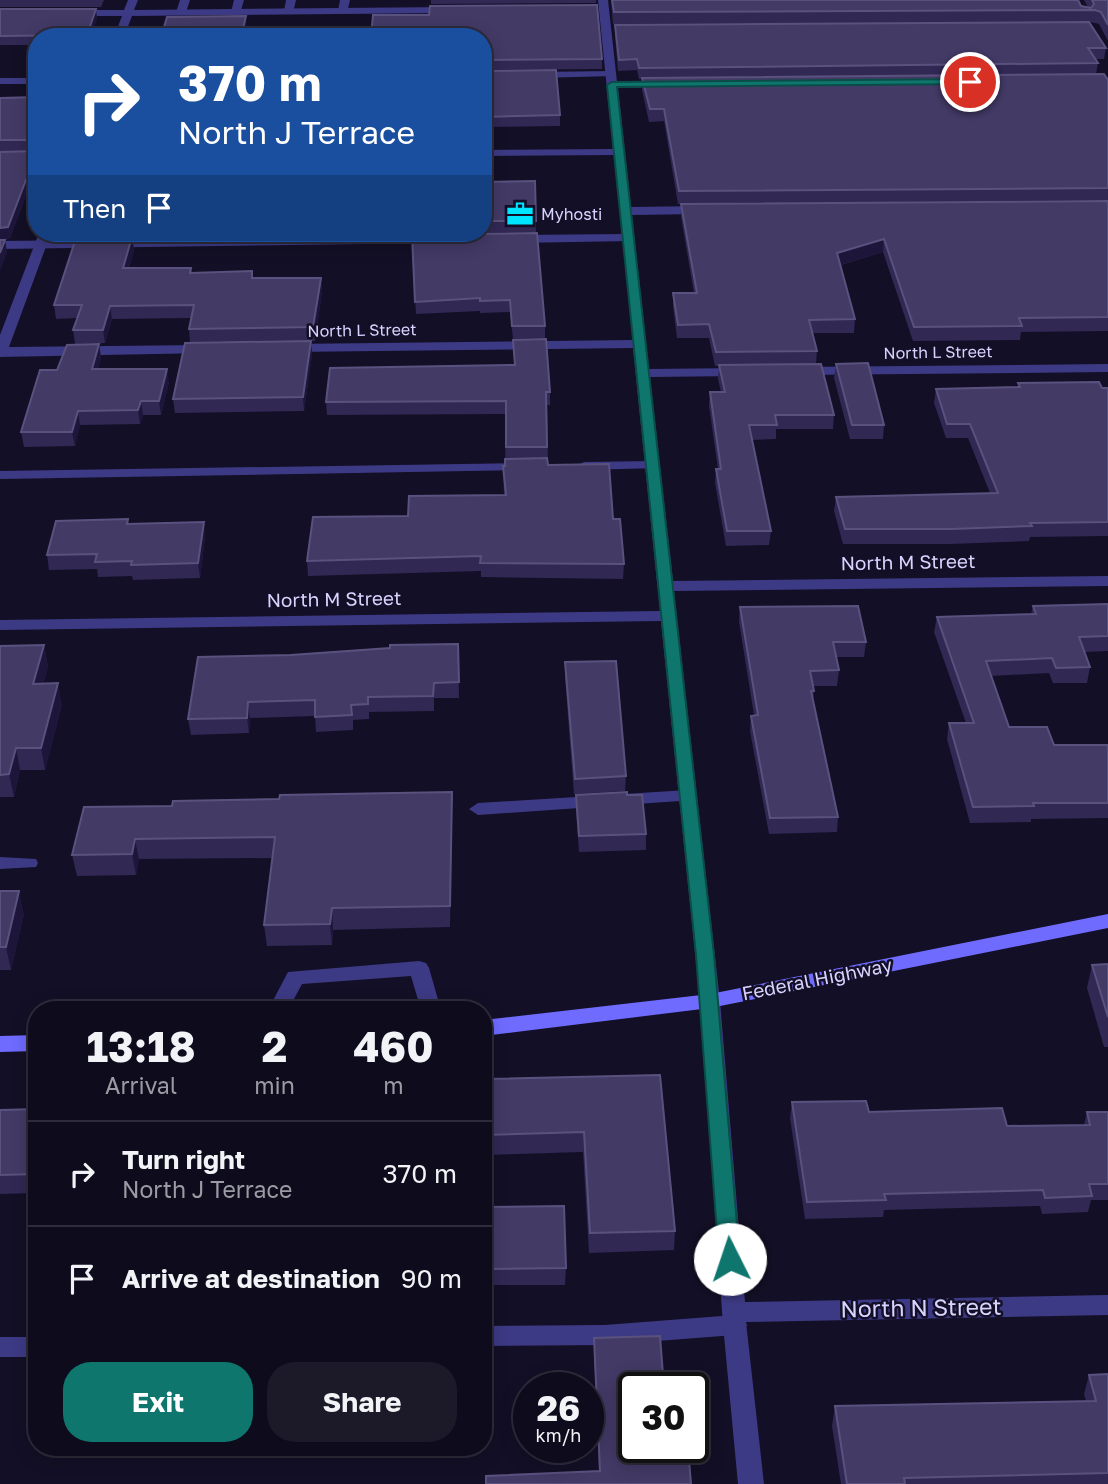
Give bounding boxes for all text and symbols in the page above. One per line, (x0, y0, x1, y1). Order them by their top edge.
pin (940, 52, 1000, 112)
text: 370 m (178, 53, 322, 112)
icon: right (63, 56, 154, 147)
icon: arrive (951, 63, 989, 101)
text: North J Terrace (178, 113, 415, 151)
icon: arrive (140, 189, 178, 227)
text: Then (63, 193, 126, 224)
office icon: Myhosti (505, 199, 535, 229)
place label: Myhosti (541, 204, 602, 224)
street label: North L Street (307, 319, 417, 341)
street label: North L Street (883, 341, 993, 363)
street label: North M Street (840, 549, 976, 574)
street label: North M Street (266, 586, 402, 611)
street label: Federal Highway (740, 953, 894, 1004)
text: 13:18 (86, 1021, 196, 1071)
text: 2 (262, 1021, 287, 1071)
text: 460 (353, 1021, 434, 1071)
text: Arrival (105, 1071, 177, 1099)
text: min (254, 1071, 295, 1099)
text: m (383, 1071, 404, 1099)
text: Turn right (122, 1144, 245, 1175)
icon: right (63, 1155, 101, 1193)
text: 370 m (382, 1158, 457, 1189)
text: North J Terrace (122, 1175, 292, 1203)
position arrow (693, 1222, 767, 1296)
icon: arrive (63, 1260, 101, 1298)
text: Arrive at destination (122, 1263, 380, 1294)
text: 90 m (401, 1263, 462, 1294)
street label: North N Street (840, 1292, 1002, 1322)
button: Exit (63, 1362, 253, 1442)
button: Share (267, 1362, 457, 1442)
speed limit sign: 30 (618, 1372, 709, 1463)
text: 26 (537, 1387, 580, 1429)
text: km/h (536, 1424, 581, 1446)

